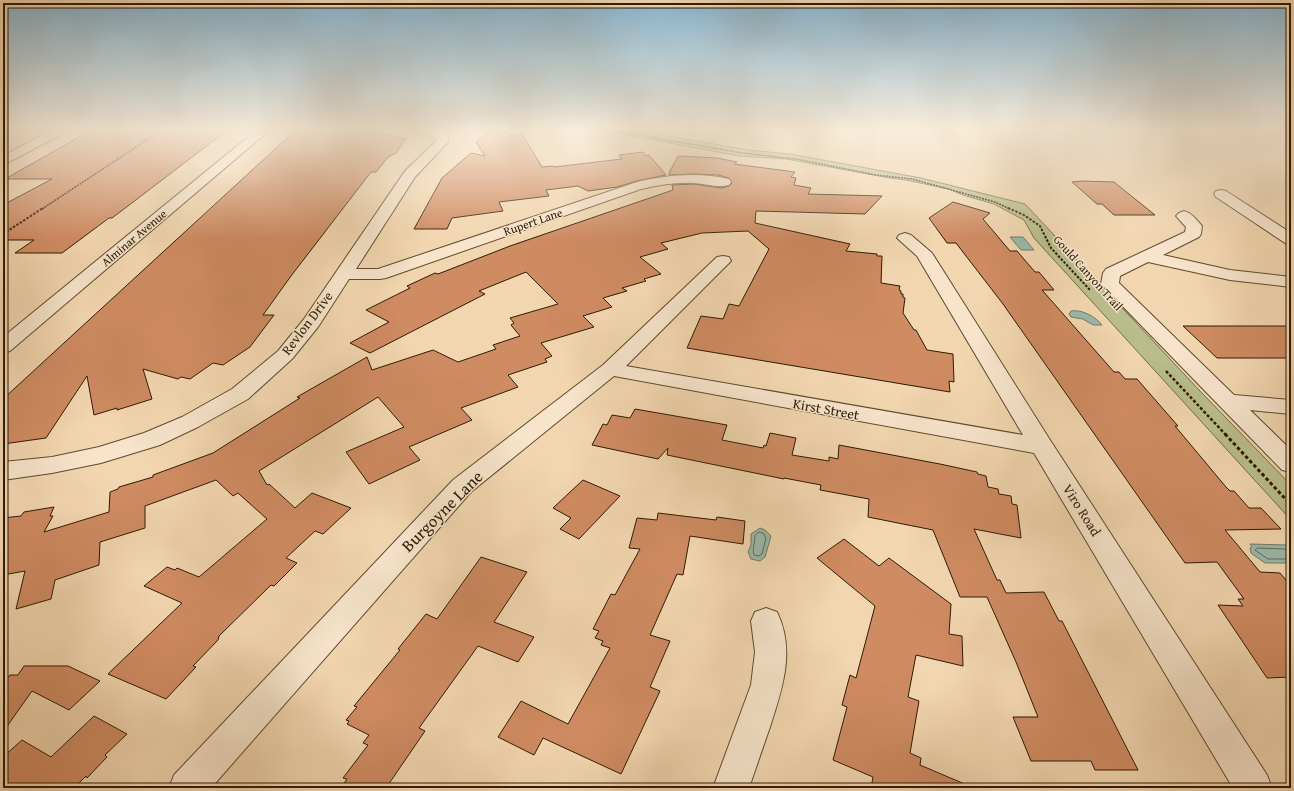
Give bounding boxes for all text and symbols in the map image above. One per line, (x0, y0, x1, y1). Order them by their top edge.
street label: Rupert Lane (501, 203, 565, 240)
street label: Alminar Avenue (97, 205, 170, 270)
street label: Gould Canyon Trail (1050, 231, 1127, 315)
street label: Revlon Drive (276, 287, 338, 359)
street label: Kirst Street (791, 393, 861, 425)
street label: Burgoyne Lane (395, 464, 488, 557)
street label: Viro Road (1058, 480, 1106, 540)

